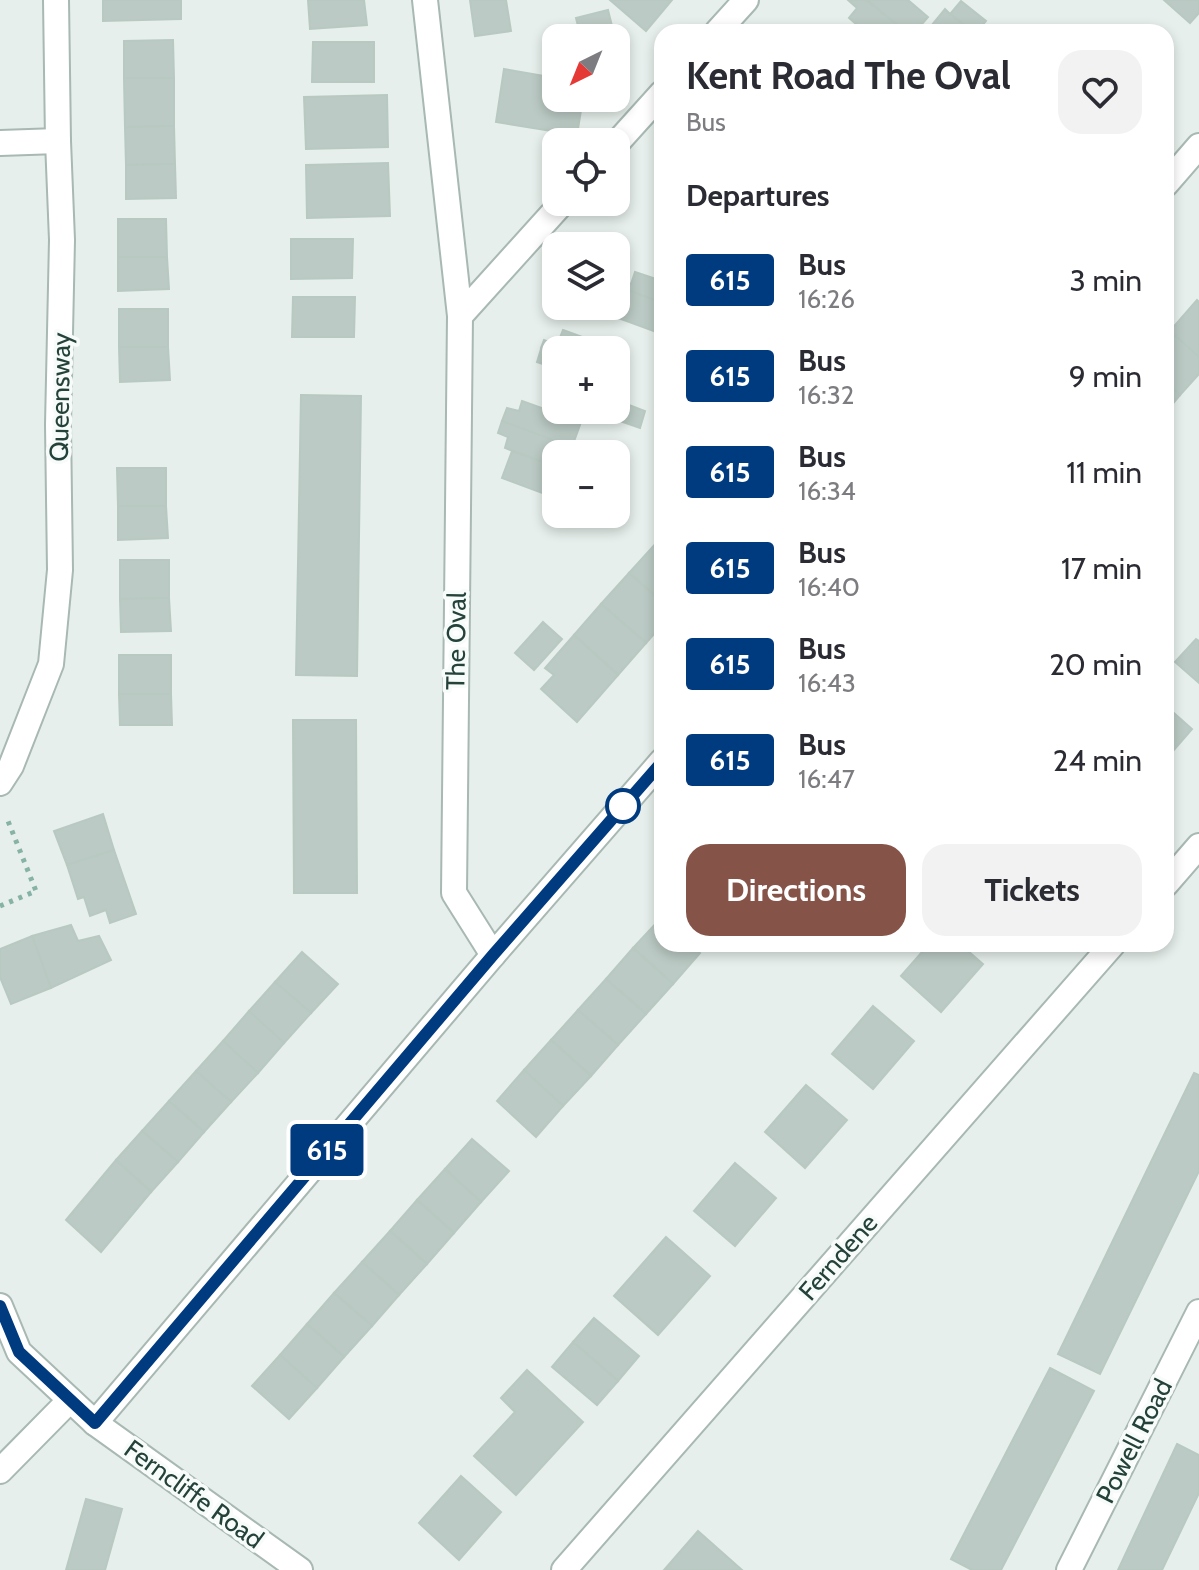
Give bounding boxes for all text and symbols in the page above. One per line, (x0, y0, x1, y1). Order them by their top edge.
north arrow (542, 24, 630, 112)
map controls (542, 24, 630, 528)
button: heart (1058, 50, 1142, 134)
text: Kent Road The Oval (686, 52, 1011, 99)
text: Bus (686, 106, 726, 138)
button: locate (542, 128, 630, 216)
text: Departures (686, 177, 830, 214)
button: layers (542, 232, 630, 320)
text: Bus (798, 246, 846, 283)
text: 3 min (1070, 262, 1142, 299)
text: 615 (709, 263, 751, 297)
text: 16:26 (798, 283, 855, 315)
street label: Queensway (43, 332, 77, 462)
button: + (542, 336, 630, 424)
text: Bus (798, 342, 846, 379)
text: 9 min (1069, 358, 1142, 395)
text: 615 (709, 359, 751, 393)
text: 16:32 (798, 379, 854, 411)
text: Bus (798, 438, 846, 475)
button: − (542, 440, 630, 528)
text: 11 min (1066, 454, 1142, 491)
text: 615 (709, 455, 751, 489)
text: 16:34 (798, 475, 856, 507)
text: Bus (798, 534, 846, 571)
text: 17 min (1061, 550, 1142, 587)
text: 615 (709, 551, 751, 585)
text: 16:40 (798, 571, 860, 603)
street label: The Oval (439, 592, 473, 690)
text: Bus (798, 630, 846, 667)
text: 20 min (1049, 646, 1142, 683)
text: 615 (709, 647, 751, 681)
text: 16:43 (798, 667, 856, 699)
text: Bus (798, 726, 846, 763)
text: 24 min (1053, 742, 1142, 779)
text: 615 (709, 743, 751, 777)
text: 16:47 (798, 763, 855, 795)
unlabelled marker (606, 789, 640, 823)
button: Directions (686, 844, 906, 936)
button: Tickets (922, 844, 1142, 936)
line badge: 615 (281, 1124, 373, 1176)
text: 615 (306, 1133, 348, 1167)
street label: Ferndene (792, 1207, 884, 1307)
street label: Powell Road (1089, 1373, 1179, 1509)
street label: Ferncliffe Road (118, 1433, 270, 1555)

